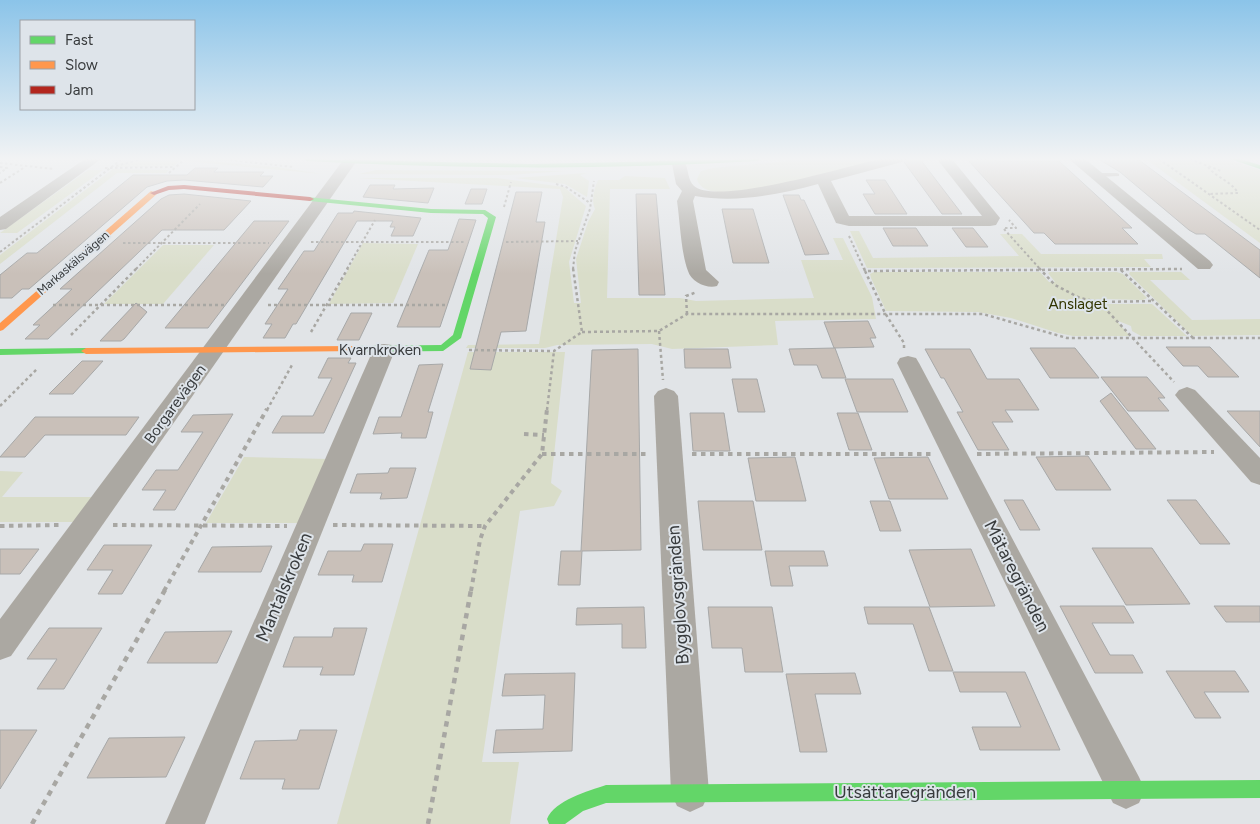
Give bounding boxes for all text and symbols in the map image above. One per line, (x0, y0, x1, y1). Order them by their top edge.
legend (20, 20, 195, 110)
text: Fast (65, 31, 94, 49)
text: Slow (65, 56, 98, 74)
text: Jam (65, 81, 93, 99)
street label: Markaskälsvägen (34, 228, 112, 298)
park label: Anslaget (1048, 295, 1108, 313)
street label: Kvarnkroken (339, 341, 421, 359)
street label: Borgarevägen (140, 361, 210, 447)
street label: Mätaregränden (979, 516, 1055, 636)
street label: Bygglovsgränden (662, 525, 694, 665)
street label: Mantalskroken (251, 529, 317, 645)
street label: Utsättaregränden (834, 781, 976, 803)

